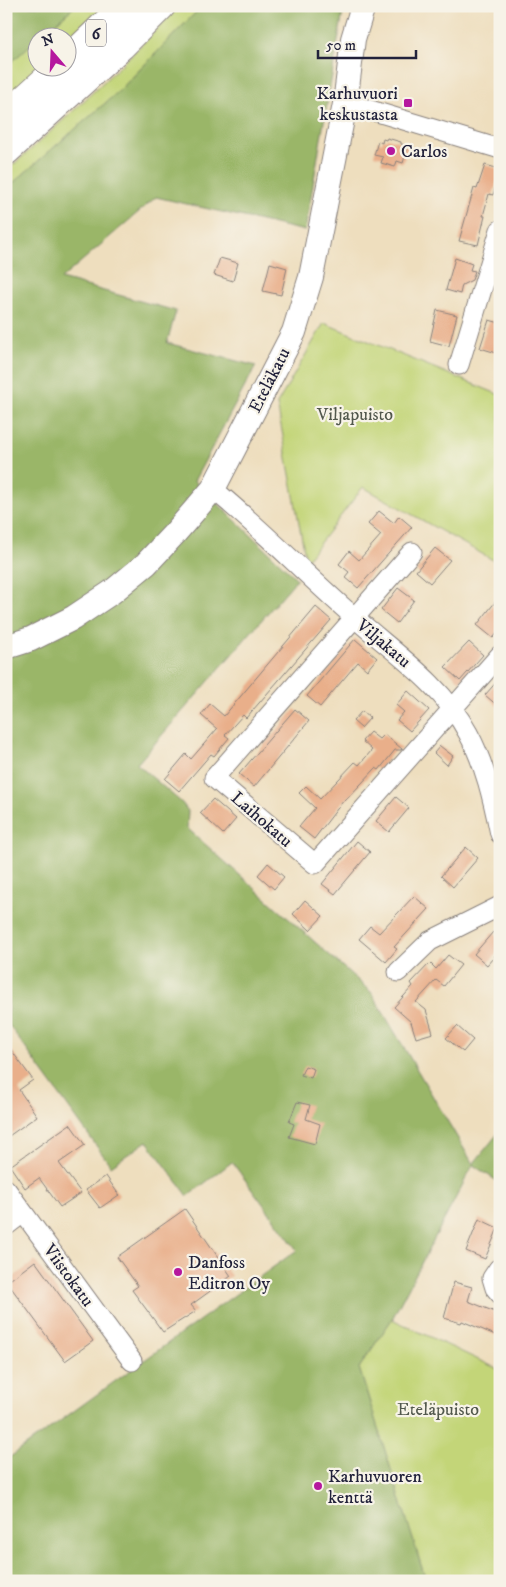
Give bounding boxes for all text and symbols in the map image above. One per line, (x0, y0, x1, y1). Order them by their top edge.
road number: 6 (86, 19, 106, 46)
north arrow (28, 28, 78, 78)
scale bar (318, 28, 416, 60)
text: N (40, 30, 57, 51)
text: 50 m (326, 36, 356, 55)
place label: Karhuvuori keskustasta (316, 83, 398, 126)
marker: Karhuvuori keskustasta (402, 97, 414, 109)
place label: Carlos (401, 141, 447, 163)
marker: Carlos (385, 145, 397, 157)
street label: Eteläkatu (244, 344, 296, 417)
park label: Viljapuisto (316, 404, 393, 426)
street label: Viljakatu (351, 614, 415, 673)
street label: Laihokatu (226, 787, 297, 853)
street label: Viistokatu (38, 1239, 98, 1311)
place label: Danfoss Editron Oy (188, 1252, 271, 1295)
marker: Danfoss Editron Oy (172, 1266, 184, 1278)
park label: Eteläpuisto (397, 1399, 479, 1421)
place label: Karhuvuoren kenttä (328, 1466, 422, 1509)
marker: Karhuvuoren kenttä (312, 1480, 324, 1492)

